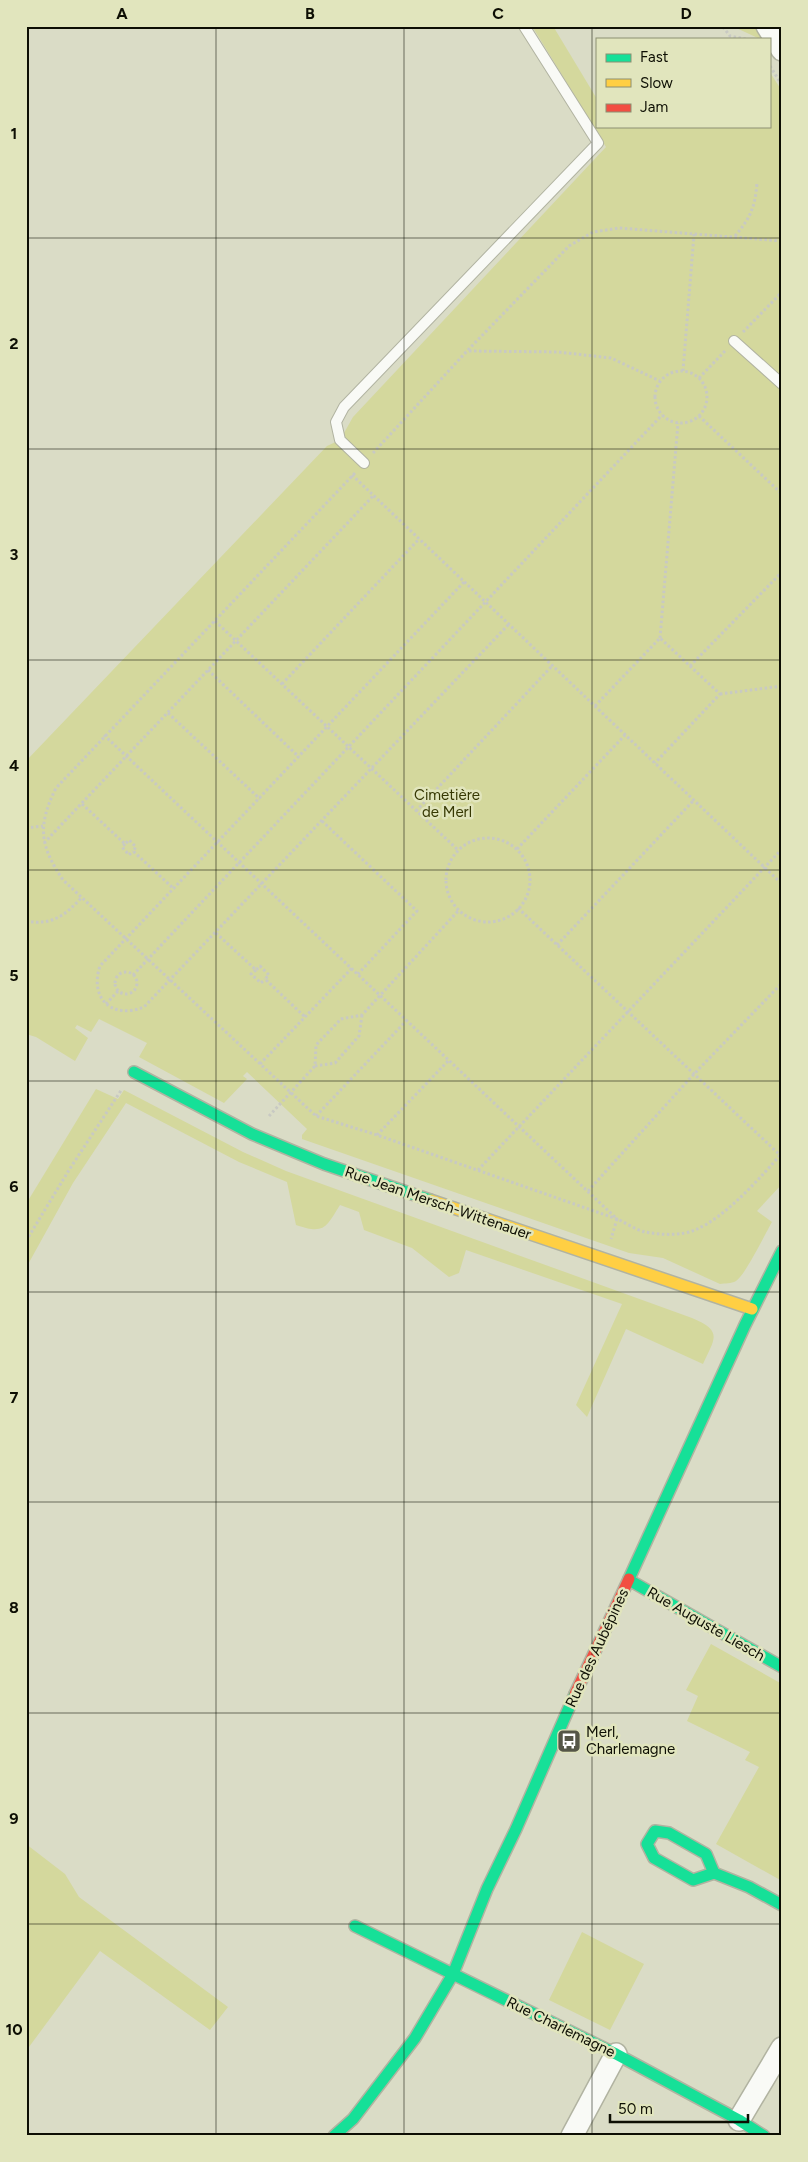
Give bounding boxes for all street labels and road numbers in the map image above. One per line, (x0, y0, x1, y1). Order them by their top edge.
street label: Rue Jean Mersch-Wittenauer (342, 1163, 534, 1243)
street label: Rue Auguste Liesch (644, 1583, 768, 1665)
street label: Rue des Aubépines (562, 1586, 632, 1710)
street label: Rue Charlemagne (504, 1993, 618, 2061)

